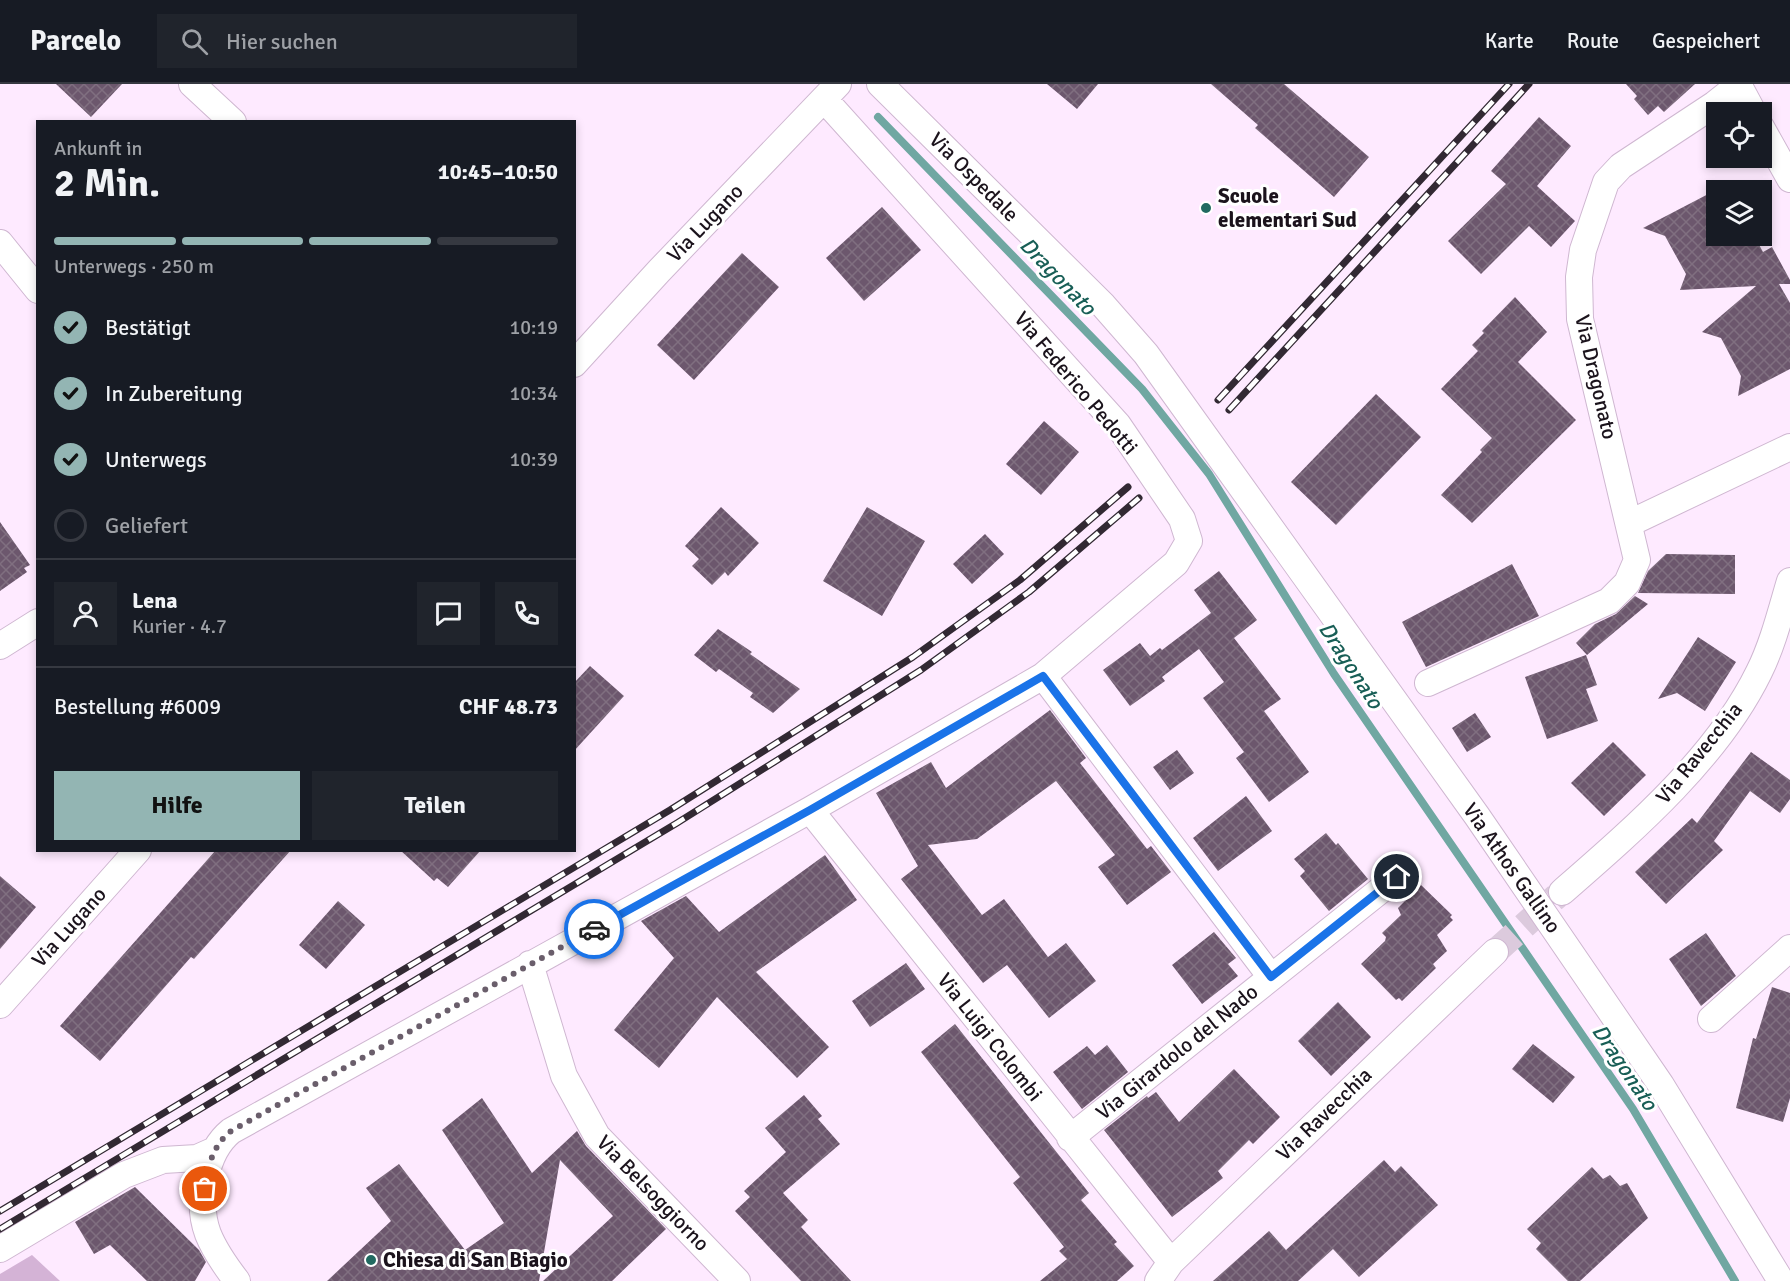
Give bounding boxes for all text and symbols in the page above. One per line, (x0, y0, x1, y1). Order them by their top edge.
search box (157, 14, 577, 68)
text: Parcelo (30, 24, 121, 58)
icon: search (178, 25, 211, 58)
text: Hier suchen (226, 28, 338, 55)
text: Karte (1485, 28, 1534, 54)
text: Route (1567, 28, 1619, 54)
text: Gespeichert (1652, 28, 1760, 54)
map controls (1706, 102, 1772, 246)
button: locate (1706, 102, 1772, 168)
street label: Via Ospedale (924, 127, 1024, 227)
text: Ankunft in (54, 136, 142, 161)
text: 10:45–10:50 (438, 158, 558, 185)
text: 2 Min. (54, 159, 160, 207)
street label: Via Lugano (661, 178, 749, 268)
button: layers (1706, 180, 1772, 246)
place label: Scuole elementari Sud (1218, 183, 1357, 233)
marker: Scuole elementari Sud (1199, 201, 1213, 215)
water label: Dragonato (1014, 231, 1103, 322)
text: Unterwegs · 250 m (54, 254, 214, 279)
street label: Via Federico Pedotti (1009, 306, 1143, 460)
icon: check (54, 311, 87, 344)
street label: Via Dragonato (1569, 312, 1623, 442)
text: Bestätigt (105, 314, 191, 341)
text: 10:19 (509, 315, 558, 340)
icon: check (54, 377, 87, 410)
text: In Zubereitung (105, 380, 243, 407)
text: 10:34 (509, 381, 558, 406)
icon: check (54, 443, 87, 476)
text: Unterwegs (105, 446, 207, 473)
text: 10:39 (509, 447, 558, 472)
text: Geliefert (105, 512, 188, 539)
button: person (54, 582, 117, 645)
button: chat (417, 582, 480, 645)
button: phone (495, 582, 558, 645)
text: Lena (132, 587, 178, 614)
text: Kurier · 4.7 (132, 614, 227, 639)
water label: Dragonato (1313, 616, 1390, 715)
text: Bestellung #6009 (54, 693, 221, 720)
text: CHF 48.73 (459, 693, 558, 720)
street label: Via Ravecchia (1650, 697, 1748, 809)
button: Hilfe (54, 771, 300, 840)
button: Teilen (312, 771, 558, 840)
street label: Via Athos Gallino (1457, 798, 1567, 938)
pin (1371, 851, 1422, 902)
icon: home (1380, 860, 1413, 893)
street label: Via Lugano (26, 881, 112, 973)
courier (564, 899, 624, 959)
icon: car (578, 913, 611, 946)
street label: Via Luigi Colombi (932, 968, 1048, 1106)
street label: Via Girardolo del Nado (1091, 979, 1263, 1125)
water label: Dragonato (1586, 1019, 1665, 1117)
street label: Via Ravecchia (1271, 1062, 1377, 1166)
street label: Via Belsoggiorno (591, 1130, 715, 1256)
pin (179, 1163, 230, 1214)
icon: bag (188, 1172, 221, 1205)
place label: Chiesa di San Biagio (383, 1247, 568, 1273)
marker: Chiesa di San Biagio (364, 1253, 378, 1267)

